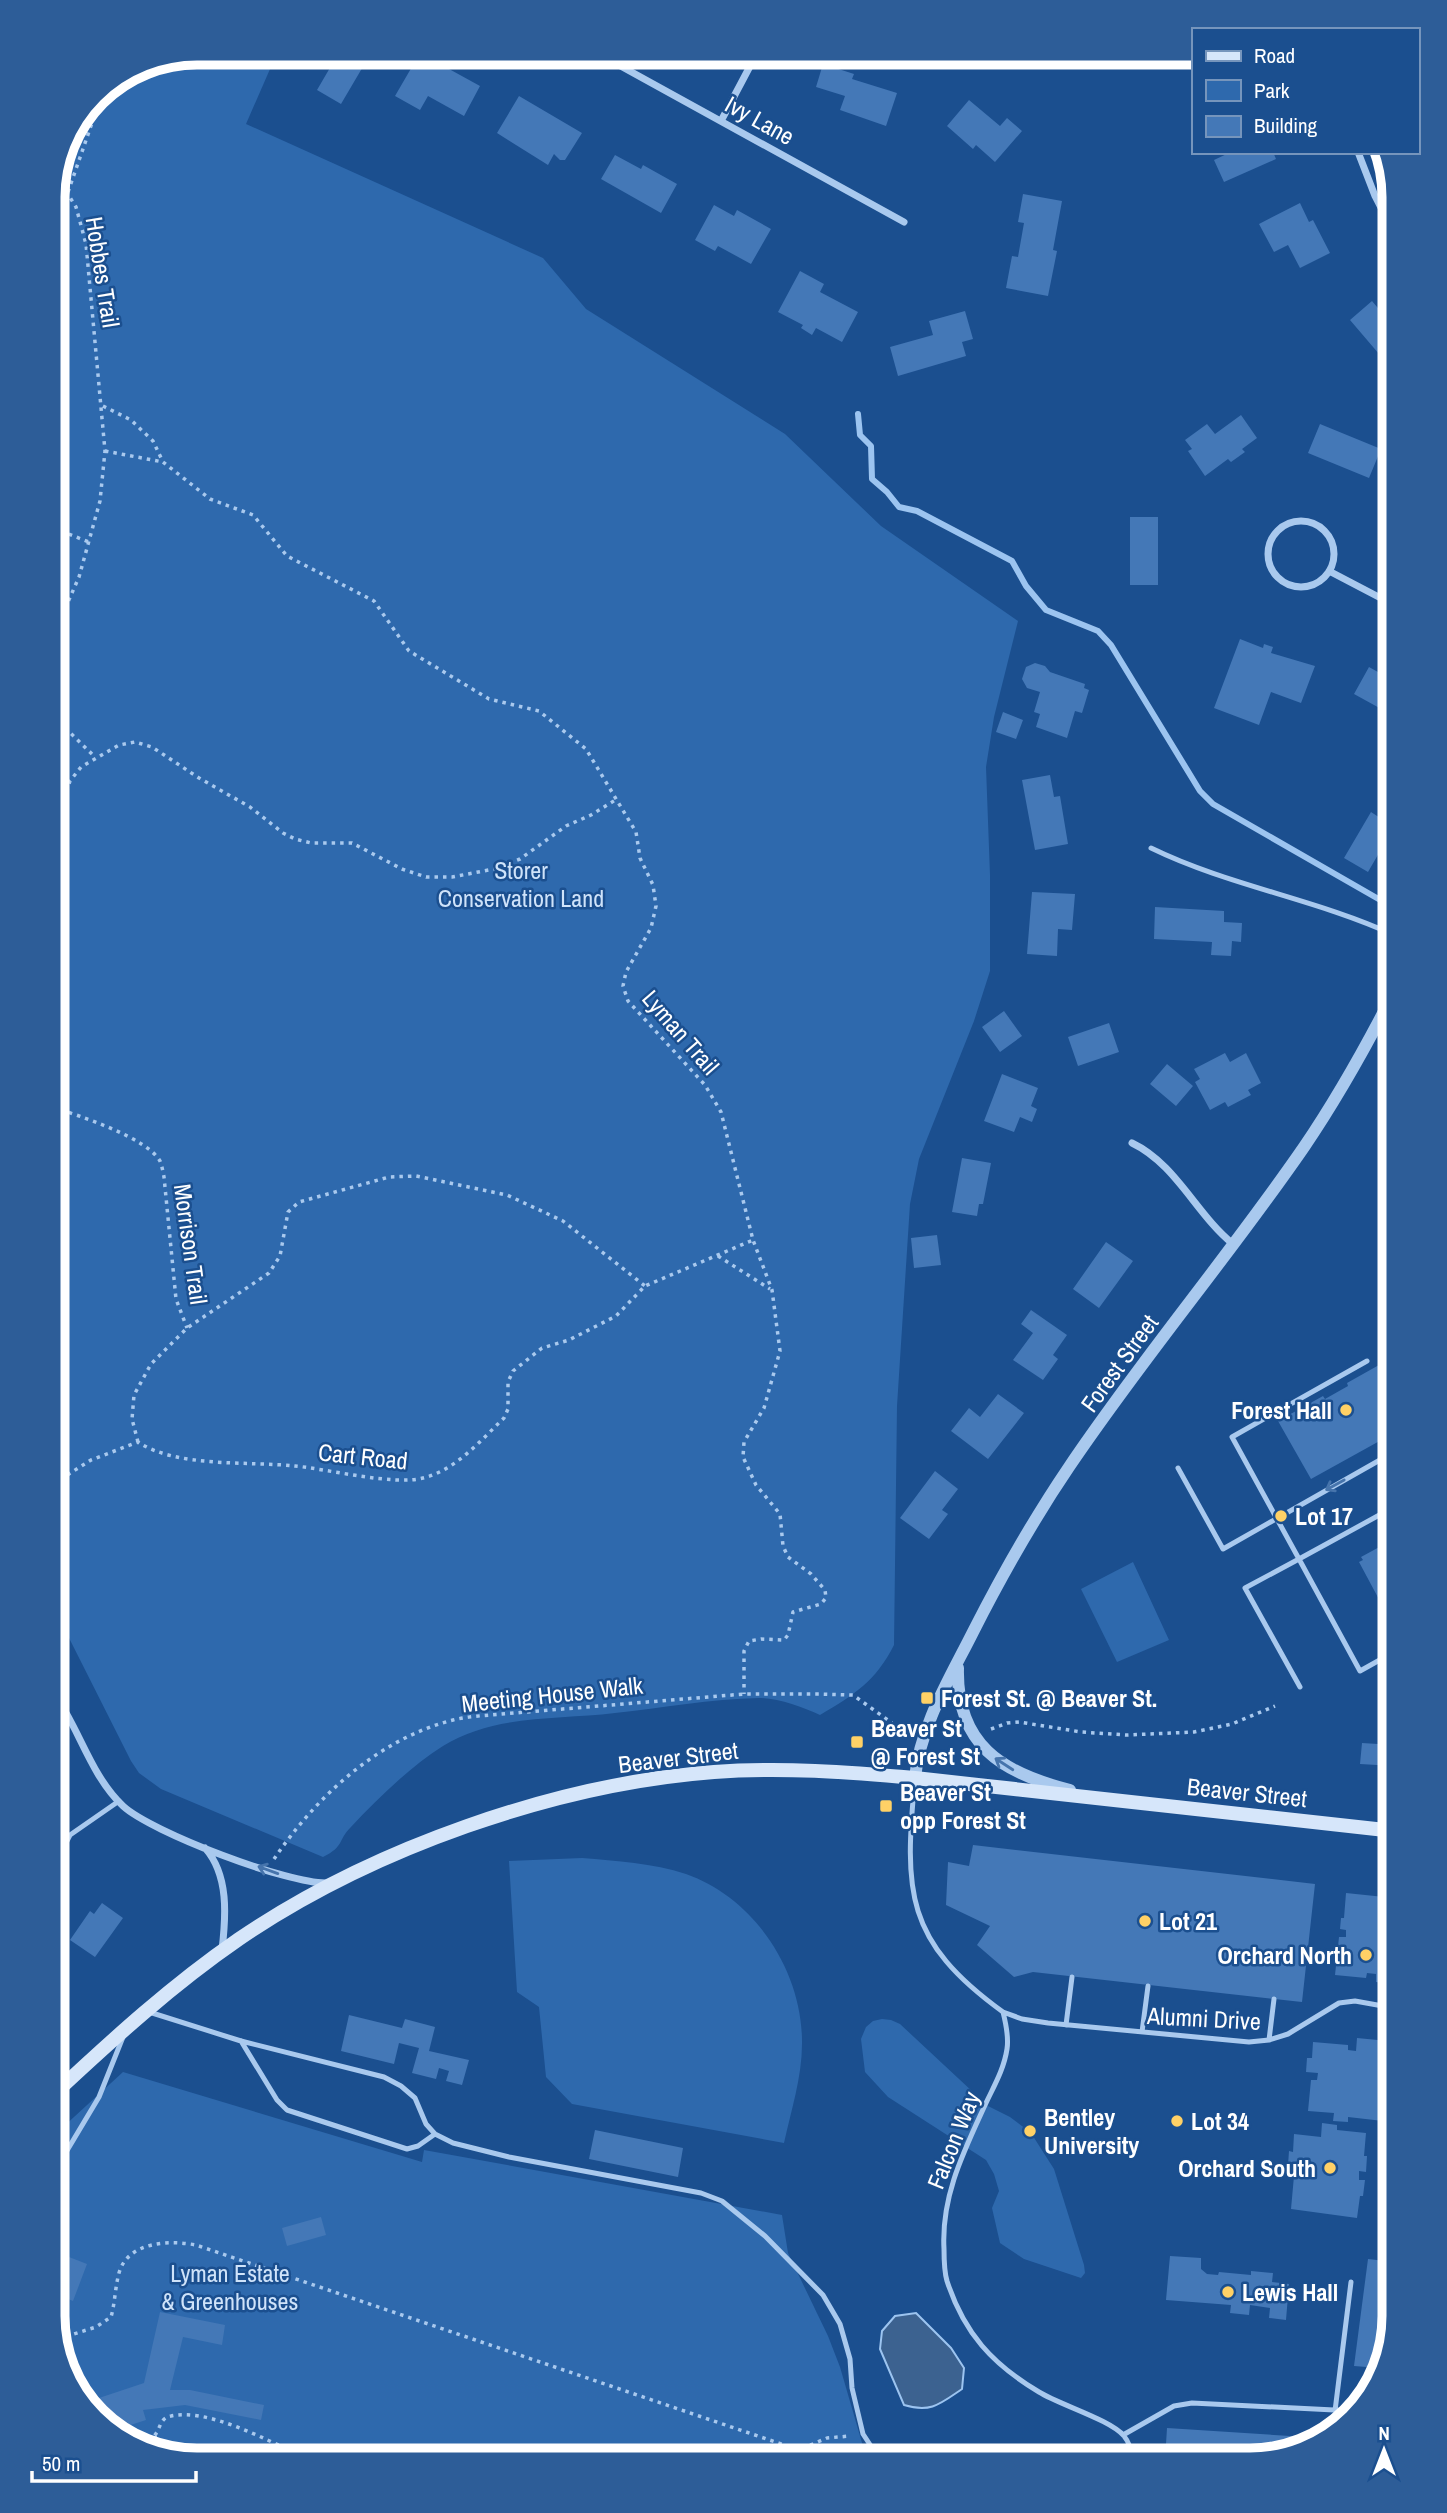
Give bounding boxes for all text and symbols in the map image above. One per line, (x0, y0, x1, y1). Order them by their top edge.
legend (1192, 28, 1419, 154)
text: Road (1254, 41, 1295, 70)
text: Park (1254, 76, 1290, 105)
street label: Ivy Lane (720, 88, 800, 152)
text: Building (1254, 111, 1318, 140)
street label: Hobbes Trail (78, 214, 128, 330)
park label: Storer Conservation Land (438, 854, 604, 914)
street label: Lyman Trail (635, 983, 727, 1081)
street label: Morrison Trail (167, 1182, 215, 1306)
street label: Forest Street (1073, 1308, 1165, 1418)
place label: Forest Hall (1231, 1394, 1332, 1426)
marker: Forest Hall (1338, 1402, 1354, 1418)
street label: Cart Road (317, 1435, 409, 1477)
one-way arrow (1325, 1478, 1346, 1492)
place label: Lot 17 (1295, 1500, 1353, 1532)
marker: Lot 17 (1273, 1508, 1289, 1524)
street label: Meeting House Walk (460, 1669, 644, 1719)
place label: Forest St. @ Beaver St. (941, 1682, 1157, 1714)
marker: Forest St. @ Beaver St. (919, 1690, 935, 1706)
place label: Beaver St @ Forest St (871, 1712, 980, 1772)
street label: Beaver Street (616, 1734, 740, 1780)
marker: Beaver St @ Forest St (849, 1734, 865, 1750)
one-way arrow (995, 1757, 1014, 1772)
street label: Beaver Street (1185, 1770, 1309, 1814)
place label: Beaver St opp Forest St (900, 1776, 1026, 1836)
marker: Beaver St opp Forest St (878, 1798, 894, 1814)
one-way arrow (258, 1863, 280, 1876)
place label: Lot 21 (1159, 1905, 1217, 1937)
marker: Lot 21 (1137, 1913, 1153, 1929)
place label: Orchard North (1218, 1939, 1352, 1971)
marker: Orchard North (1358, 1947, 1374, 1963)
street label: Alumni Drive (1145, 1999, 1262, 2037)
street label: Falcon Way (919, 2086, 987, 2193)
place label: Bentley University (1044, 2101, 1139, 2161)
place label: Lot 34 (1191, 2105, 1249, 2137)
marker: Lot 34 (1169, 2113, 1185, 2129)
marker: Bentley University (1022, 2123, 1038, 2139)
place label: Orchard South (1178, 2152, 1316, 2184)
marker: Orchard South (1322, 2160, 1338, 2176)
park label: Lyman Estate & Greenhouses (162, 2257, 298, 2317)
place label: Lewis Hall (1242, 2276, 1338, 2308)
marker: Lewis Hall (1220, 2284, 1236, 2300)
north arrow (1349, 2415, 1419, 2485)
text: N (1378, 2420, 1390, 2446)
scale bar (32, 2440, 196, 2484)
text: 50 m (42, 2449, 80, 2478)

